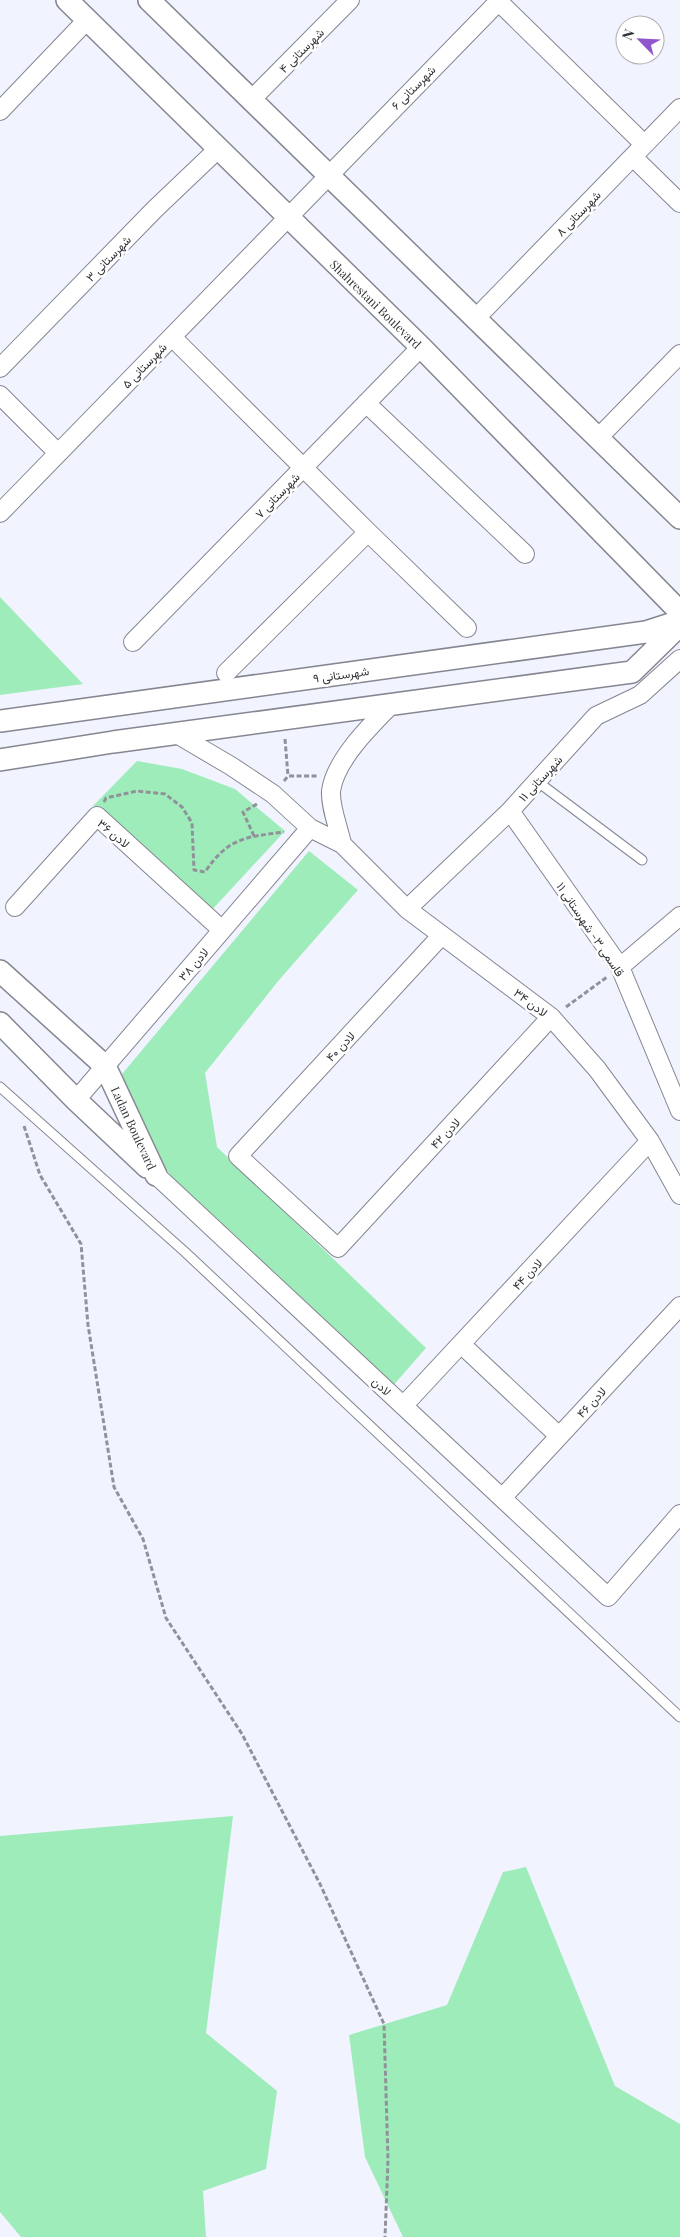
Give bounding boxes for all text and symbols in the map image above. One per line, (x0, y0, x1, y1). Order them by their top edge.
north arrow (615, 15, 665, 65)
street label: شهرستانی ۴ (275, 24, 328, 77)
text: N (617, 26, 638, 43)
street label: شهرستانی ۶ (387, 61, 439, 113)
street label: شهرستانی ۸ (552, 187, 604, 240)
street label: شهرستانی ۳ (82, 231, 135, 285)
street label: Shahrestani Boulevard (327, 256, 425, 352)
street label: شهرستانی ۵ (118, 339, 170, 392)
street label: شهرستانی ۷ (251, 469, 303, 522)
street label: شهرستانی ۹ (312, 662, 370, 687)
street label: شهرستانی ۱۱ (515, 752, 566, 805)
street label: لادن ۳۶ (95, 815, 133, 851)
street label: قاسمی ۳- شهرستانی ۱۱ (553, 879, 628, 980)
street label: لادن ۳۸ (174, 944, 212, 984)
street label: لادن ۳۴ (511, 984, 551, 1020)
street label: لادن ۴۰ (322, 1028, 358, 1064)
street label: Ladan Boulevard (108, 1084, 160, 1172)
street label: لادن ۴۲ (427, 1114, 463, 1152)
street label: لادن ۴۴ (508, 1255, 546, 1293)
street label: لادن (369, 1373, 395, 1399)
street label: لادن ۴۶ (573, 1383, 609, 1421)

